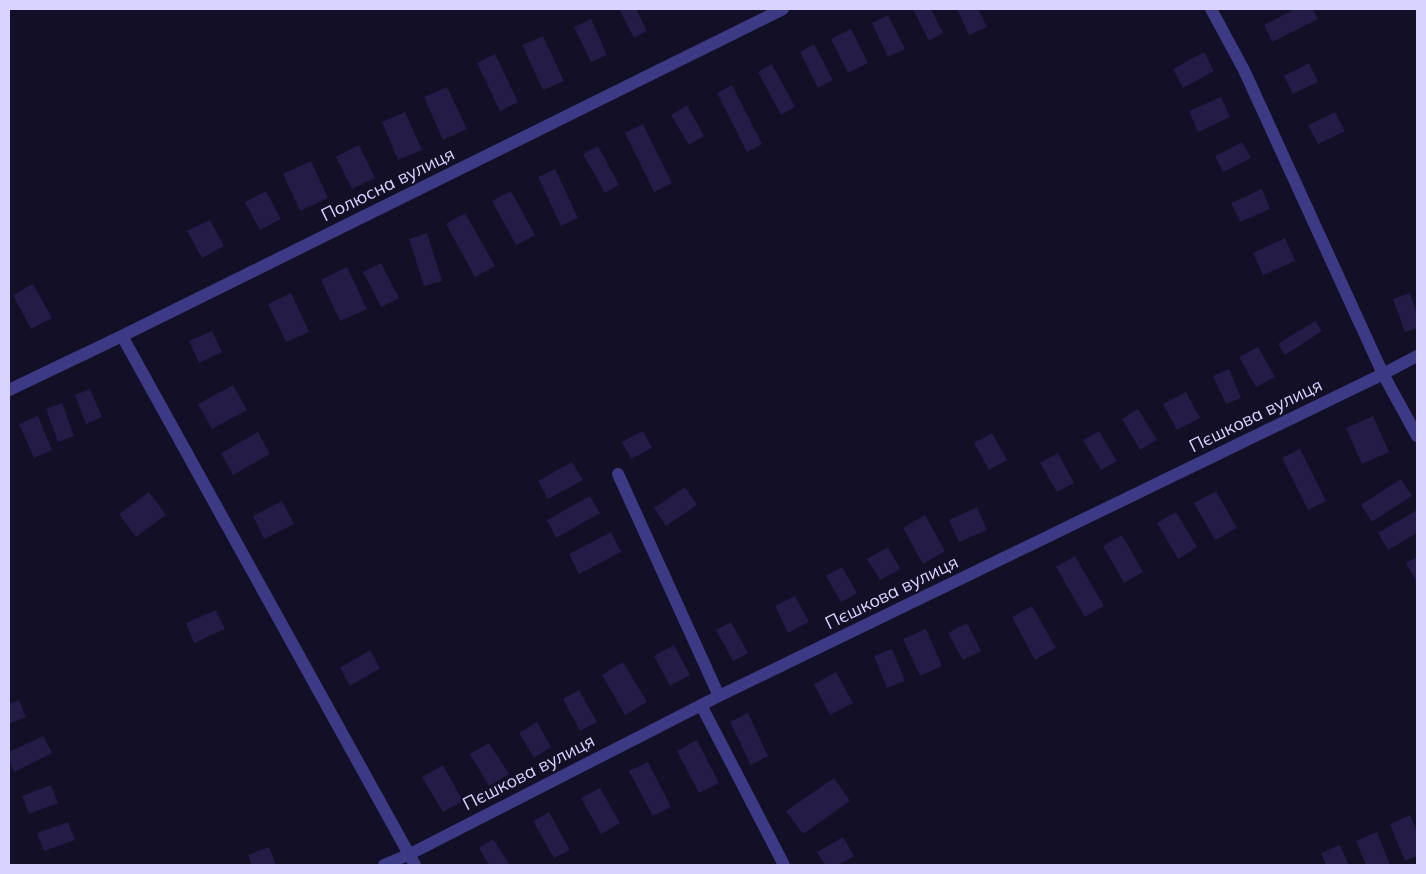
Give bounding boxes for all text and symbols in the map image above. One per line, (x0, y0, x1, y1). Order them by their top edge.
street label: Полюсна вулиця (318, 143, 458, 227)
street label: Пєшкова вулиця (1186, 374, 1326, 458)
street label: Пєшкова вулиця (822, 551, 962, 635)
street label: Пєшкова вулиця (459, 730, 599, 816)

